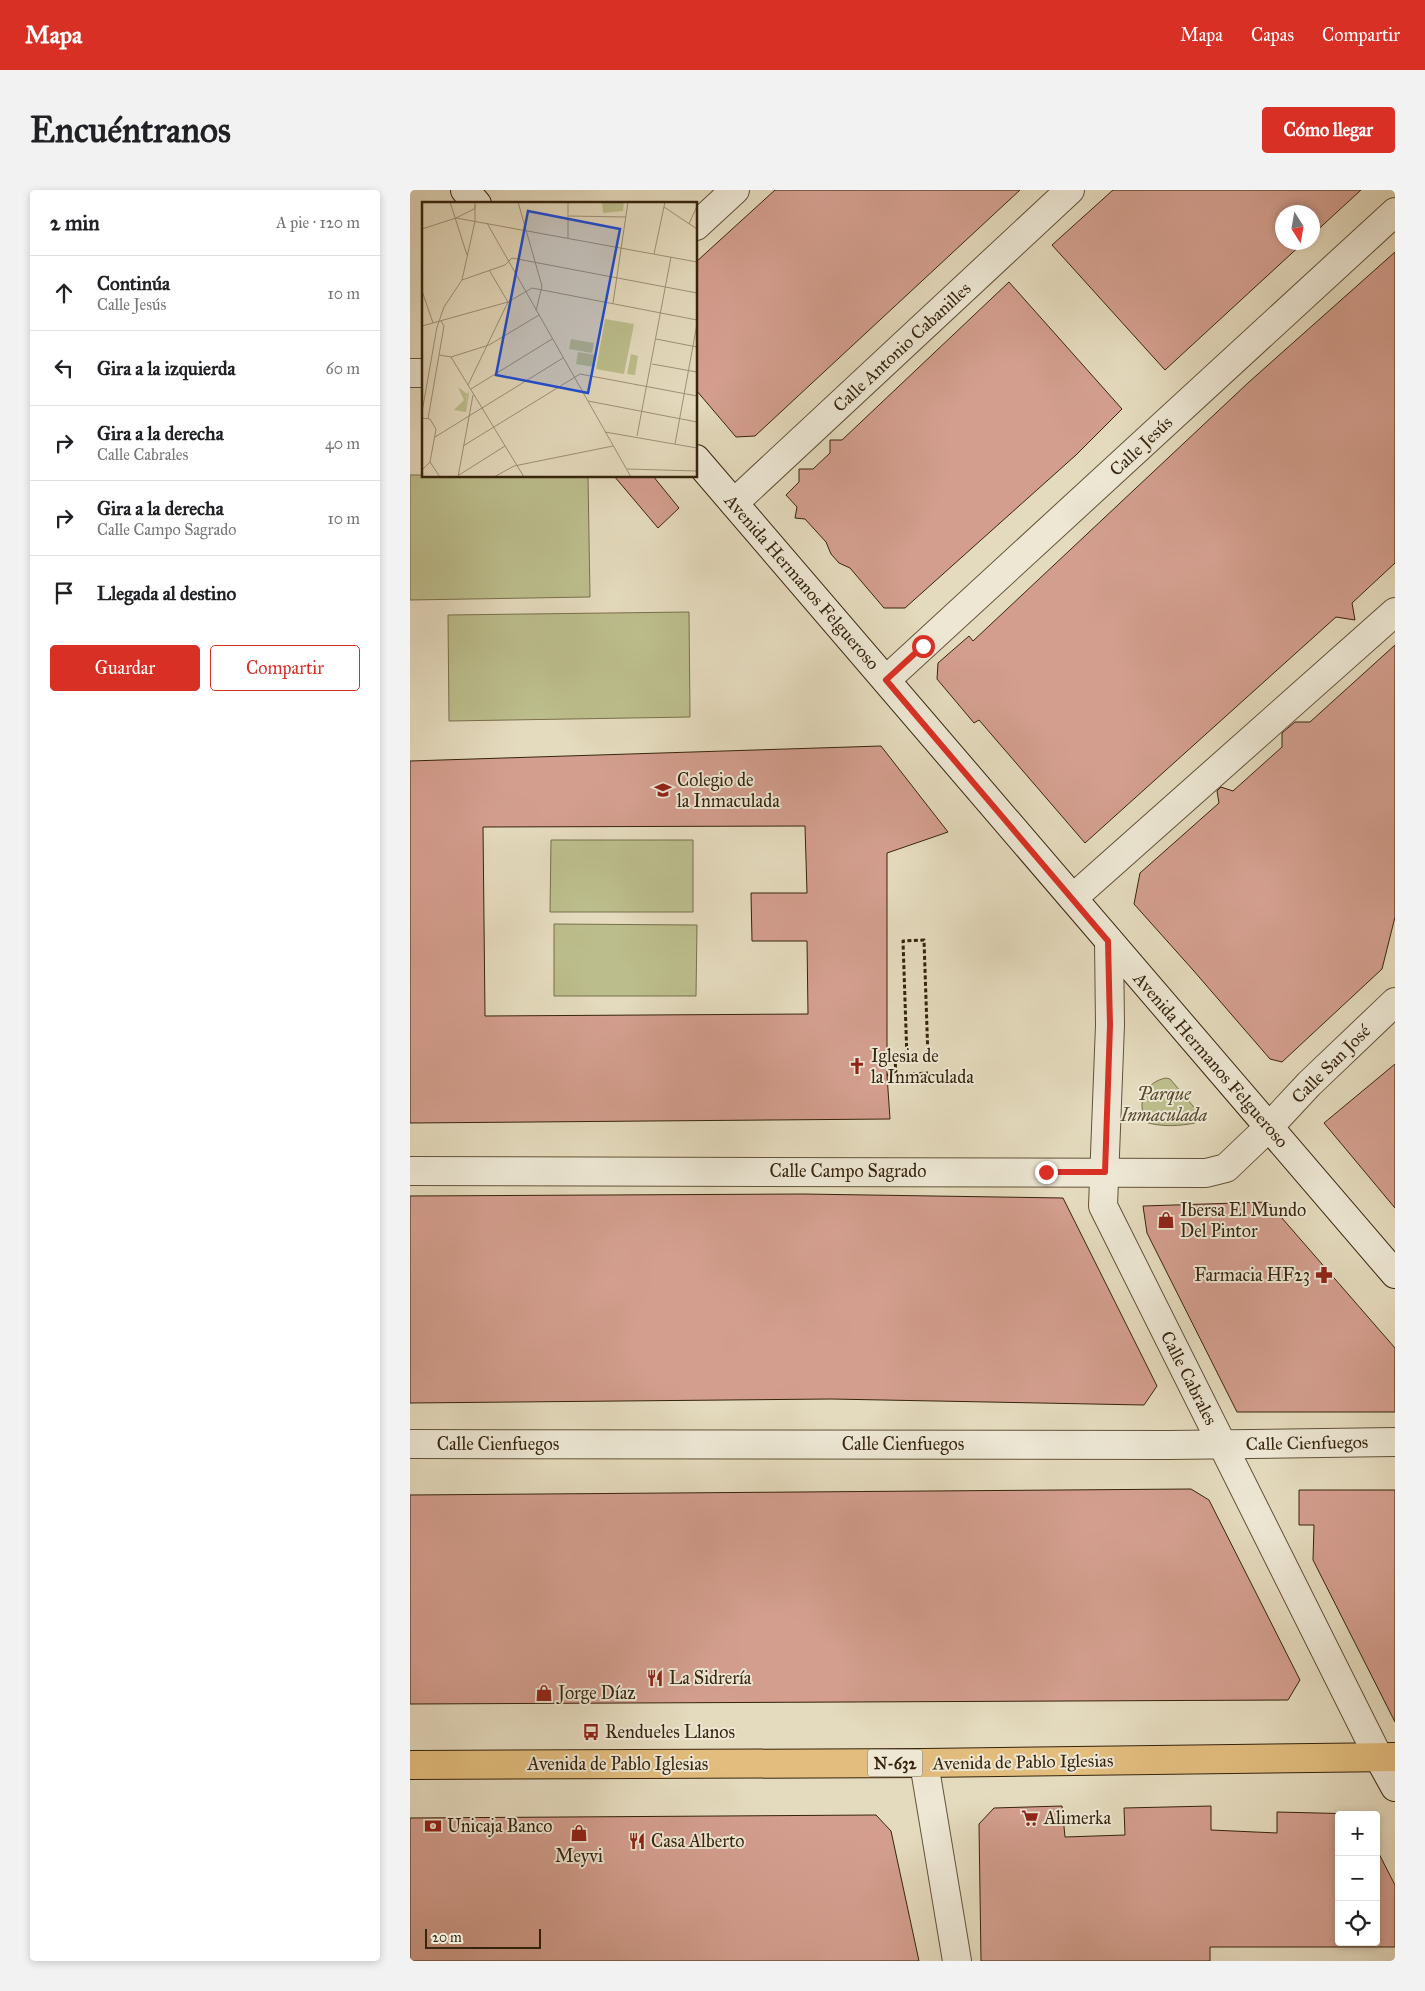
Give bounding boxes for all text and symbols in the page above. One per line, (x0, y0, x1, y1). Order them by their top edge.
text: Mapa (25, 20, 82, 50)
text: Mapa (1180, 24, 1223, 46)
text: Capas (1251, 24, 1294, 46)
text: Compartir (1322, 24, 1400, 46)
button: Cómo llegar (1262, 107, 1395, 153)
text: Encuéntranos (30, 109, 231, 152)
inset map (422, 202, 698, 478)
north arrow (1275, 205, 1320, 250)
text: 2 min (50, 210, 100, 236)
text: A pie · 120 m (276, 213, 360, 232)
text: Continúa (97, 272, 170, 295)
street label: Calle Antonio Cabanilles (828, 277, 976, 417)
icon: ahead (50, 279, 78, 307)
text: 10 m (328, 284, 360, 303)
text: Calle Jesús (97, 295, 166, 314)
icon: left (50, 354, 78, 382)
text: Gira a la izquierda (97, 357, 236, 380)
text: 60 m (326, 359, 360, 378)
street label: Calle Jesús (1105, 411, 1178, 481)
text: Gira a la derecha (97, 422, 224, 445)
icon: right (50, 429, 78, 457)
text: 40 m (325, 434, 360, 453)
text: Calle Cabrales (97, 445, 188, 464)
street label: Avenida Hermanos Felgueroso (718, 489, 884, 675)
text: Gira a la derecha (97, 497, 224, 520)
icon: right (50, 504, 78, 532)
text: 10 m (328, 509, 360, 528)
text: Calle Campo Sagrado (97, 520, 237, 539)
icon: arrive (50, 579, 78, 607)
text: Llegada al destino (97, 582, 236, 605)
route start (912, 635, 935, 658)
button: Guardar (50, 645, 200, 691)
button: Compartir (210, 645, 360, 691)
place label: Colegio de la Inmaculada (677, 769, 780, 812)
school or university icon: Colegio de la Inmaculada (653, 780, 673, 800)
street label: Avenida Hermanos Felgueroso (1127, 967, 1293, 1153)
street label: Calle San José (1287, 1020, 1376, 1109)
place label: Iglesia de la Inmaculada (871, 1045, 974, 1088)
church icon: Iglesia de la Inmaculada (847, 1056, 867, 1076)
park label: Parque Inmaculada (1120, 1083, 1208, 1126)
street label: Calle Campo Sagrado (770, 1160, 926, 1183)
route end (1035, 1161, 1058, 1184)
place label: Ibersa El Mundo Del Pintor (1180, 1199, 1306, 1242)
shop icon: Ibersa El Mundo Del Pintor (1156, 1210, 1176, 1230)
place label: Farmacia HF23 (1194, 1264, 1310, 1286)
pharmacy icon: Farmacia HF23 (1314, 1265, 1334, 1285)
street label: Calle Cabrales (1156, 1327, 1222, 1429)
street label: Calle Cienfuegos (1246, 1431, 1369, 1456)
street label: Calle Cienfuegos (437, 1433, 559, 1456)
street label: Calle Cienfuegos (842, 1433, 964, 1456)
place label: La Sidrería (669, 1667, 752, 1689)
restaurant icon: La Sidrería (645, 1668, 665, 1688)
place label: Jorge Díaz (556, 1682, 636, 1705)
shop icon: Jorge Díaz (534, 1683, 554, 1703)
place label: Rendueles Llanos (605, 1721, 735, 1743)
bus stop icon: Rendueles Llanos (581, 1722, 601, 1742)
street label: Avenida de Pablo Iglesias (931, 1749, 1114, 1776)
road number: N-632 (868, 1750, 922, 1776)
street label: Avenida de Pablo Iglesias (527, 1753, 708, 1776)
place label: Alimerka (1043, 1807, 1111, 1829)
supermarket icon: Alimerka (1020, 1808, 1040, 1828)
map controls (1335, 1811, 1380, 1946)
button: + (1335, 1811, 1380, 1856)
place label: Unicaja Banco (447, 1815, 553, 1837)
bank icon: Unicaja Banco (423, 1816, 443, 1836)
shop icon: Meyvi (569, 1823, 589, 1843)
place label: Casa Alberto (651, 1830, 744, 1852)
restaurant icon: Casa Alberto (627, 1831, 647, 1851)
place label: Meyvi (555, 1845, 603, 1867)
button: − (1335, 1856, 1380, 1901)
button: locate (1335, 1901, 1380, 1946)
scale bar (425, 1926, 541, 1949)
text: 20 m (432, 1929, 462, 1946)

